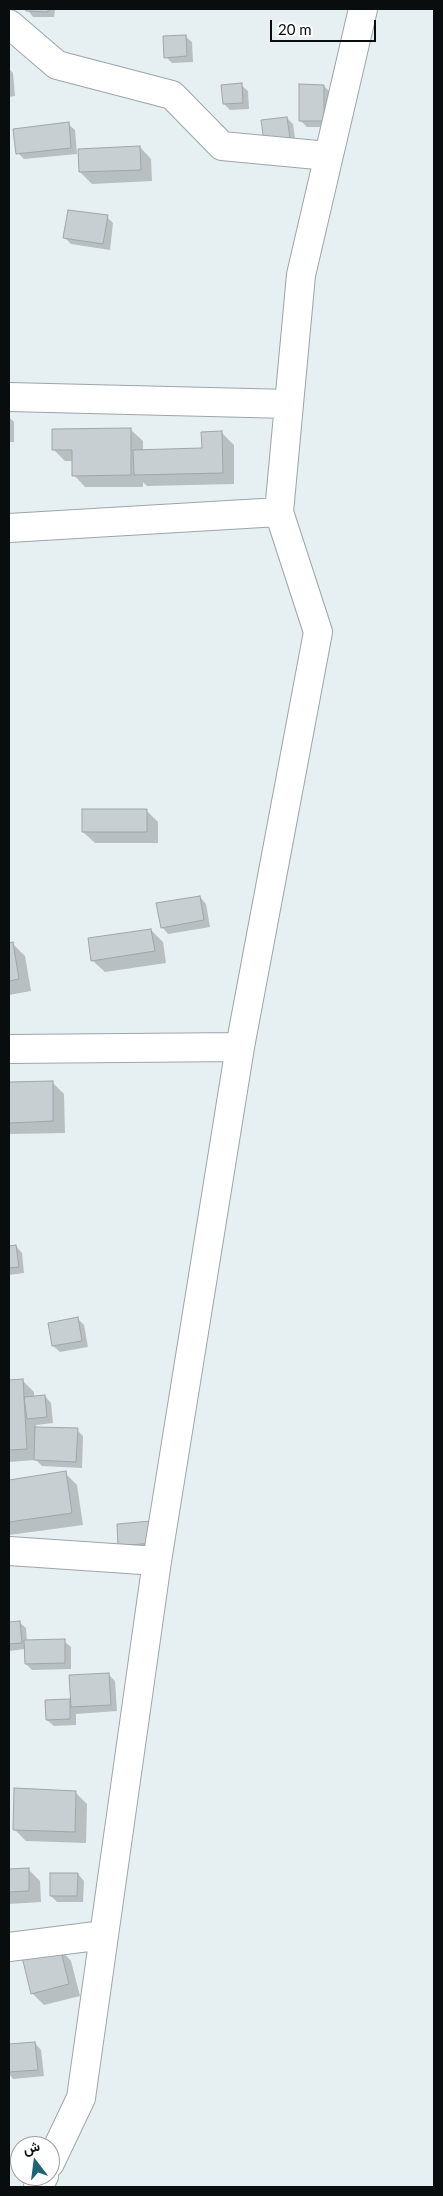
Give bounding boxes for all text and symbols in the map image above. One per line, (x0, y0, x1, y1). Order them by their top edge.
scale bar (273, 10, 379, 42)
text: 20 m (278, 20, 312, 38)
north arrow (10, 2136, 60, 2186)
text: ش (21, 2137, 42, 2157)

